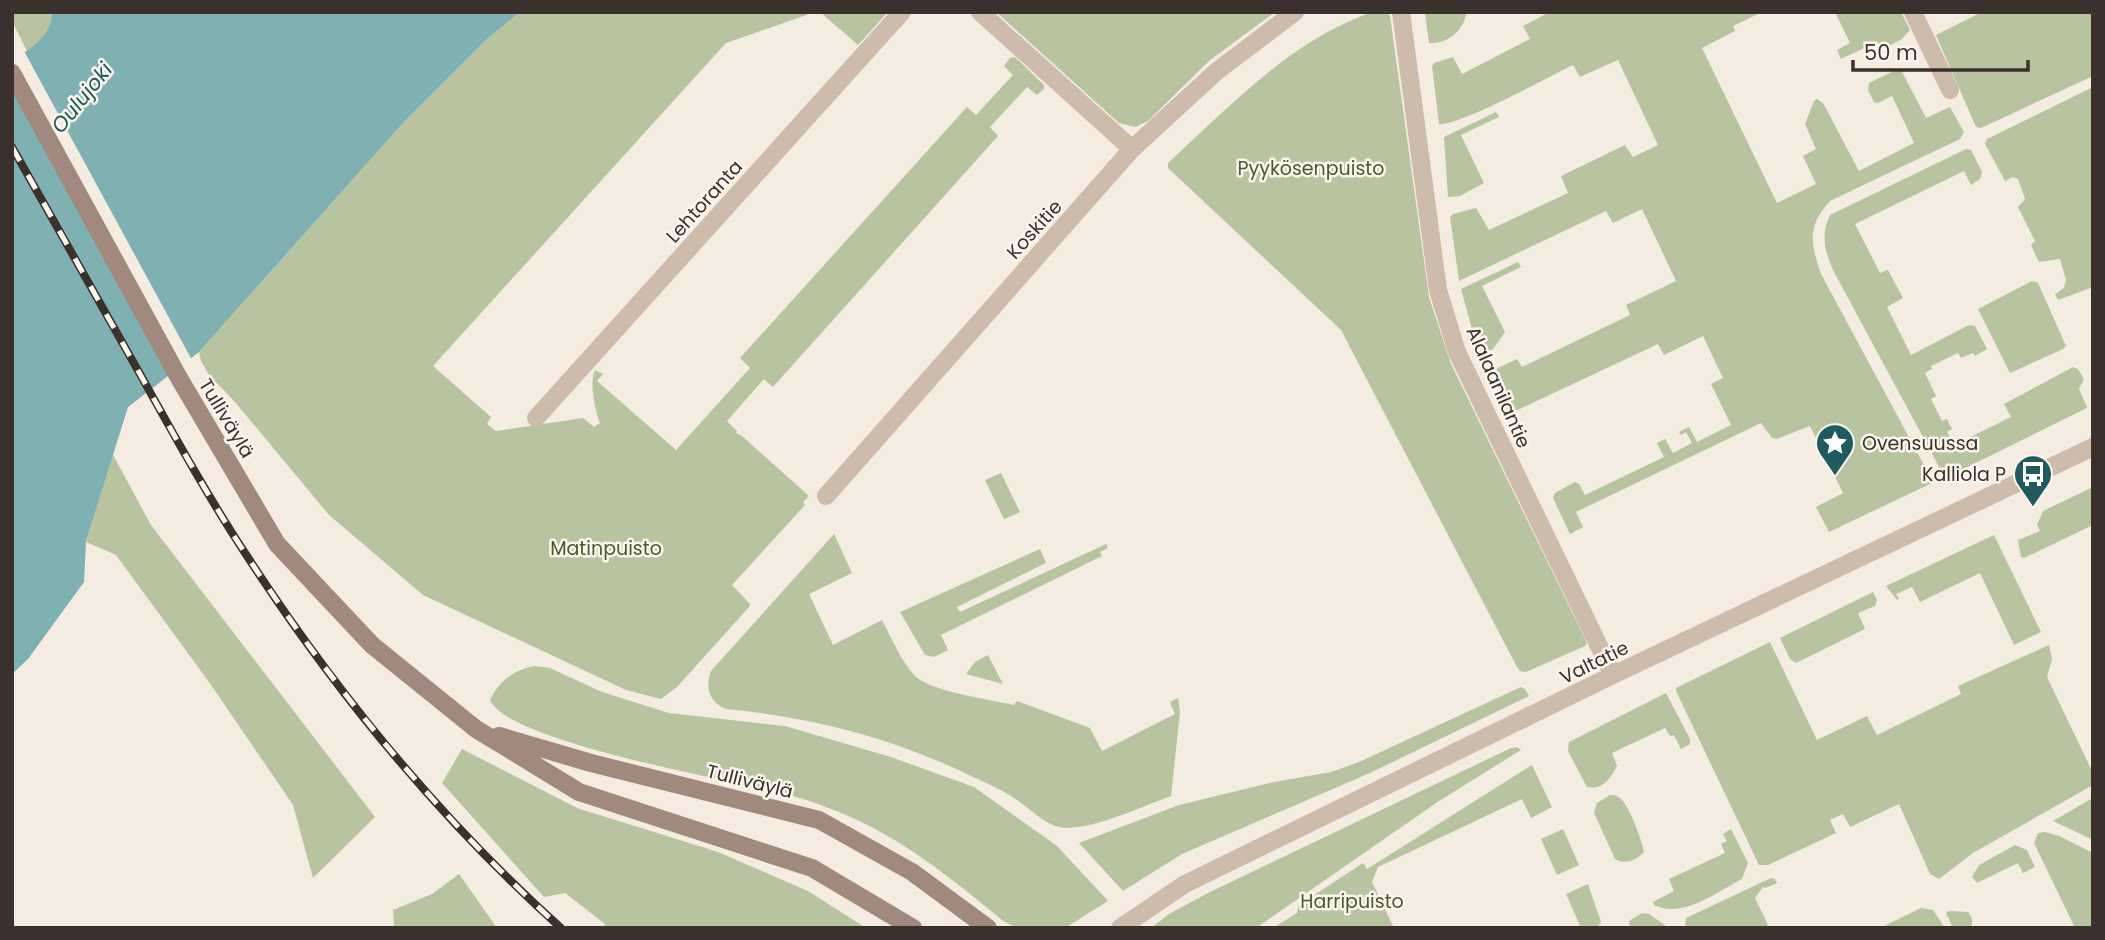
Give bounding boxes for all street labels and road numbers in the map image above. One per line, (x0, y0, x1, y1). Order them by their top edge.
street label: Lehtoranta (660, 154, 749, 249)
street label: Koskitie (1000, 194, 1068, 265)
street label: Alalaanilantie (1460, 322, 1537, 452)
street label: Tulliväylä (192, 374, 261, 463)
street label: Valtatie (1555, 634, 1633, 691)
street label: Tulliväylä (704, 758, 796, 805)

